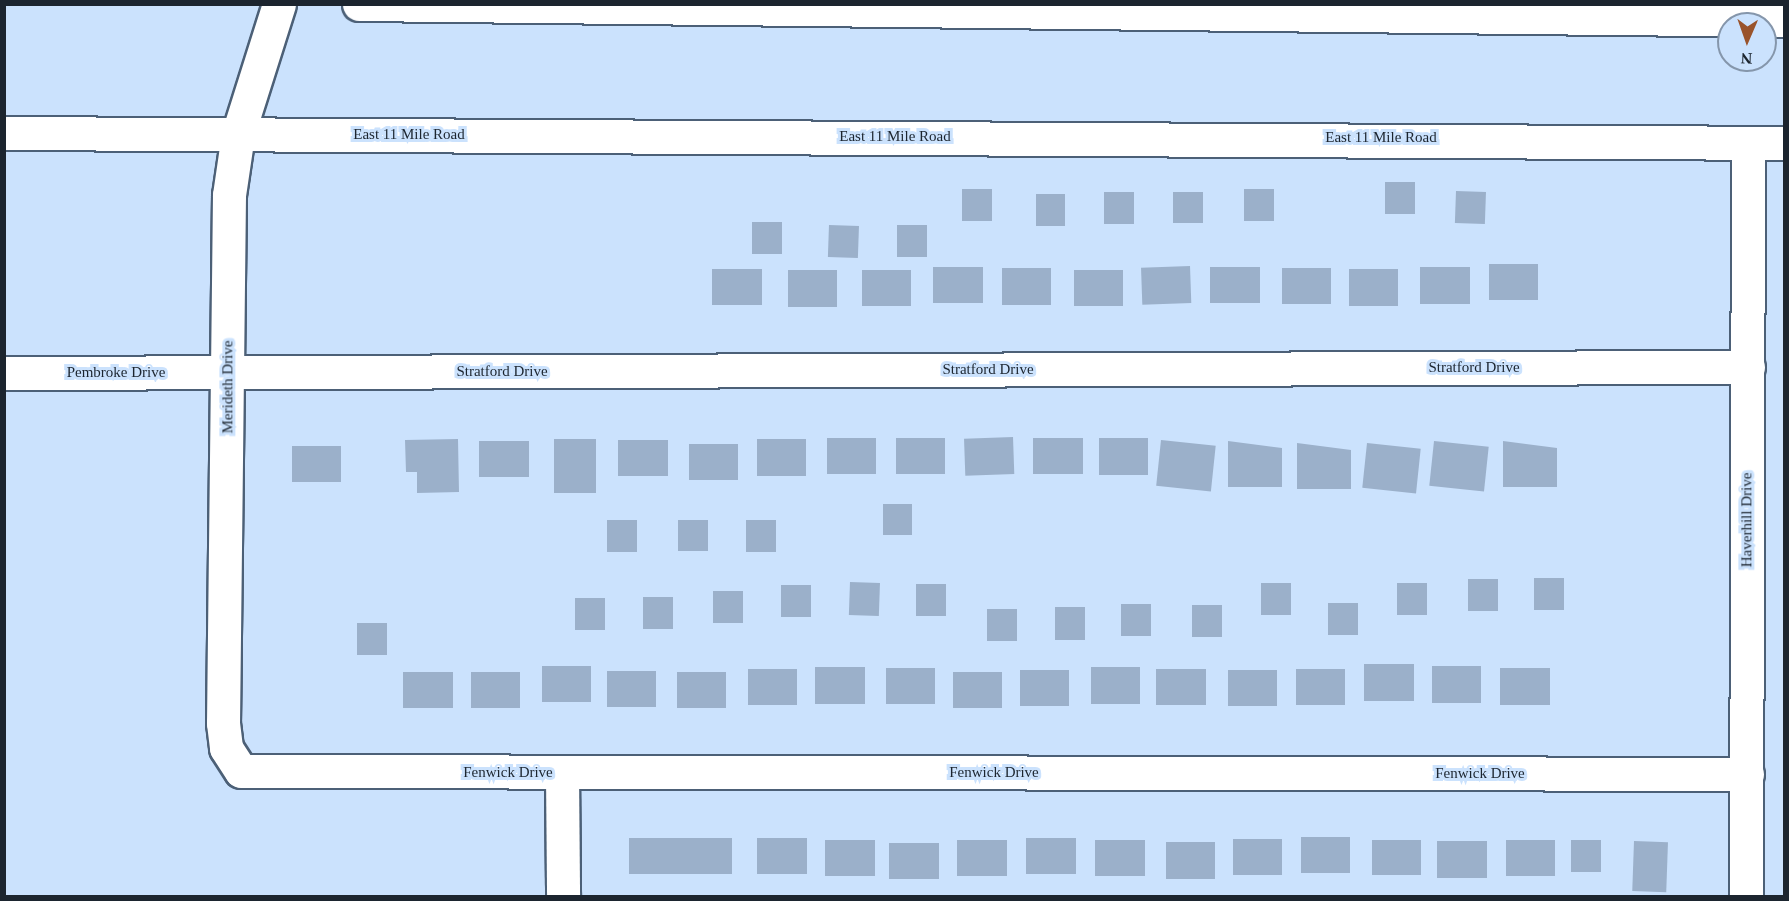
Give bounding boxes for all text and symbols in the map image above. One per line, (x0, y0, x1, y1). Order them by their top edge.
north arrow (1717, 12, 1777, 72)
text: N (1740, 50, 1752, 67)
street label: East 11 Mile Road (353, 126, 465, 144)
street label: East 11 Mile Road (839, 128, 951, 146)
street label: East 11 Mile Road (1325, 129, 1437, 147)
street label: Merideth Drive (219, 341, 237, 433)
street label: Stratford Drive (1428, 359, 1520, 377)
street label: Stratford Drive (942, 361, 1034, 379)
street label: Stratford Drive (456, 363, 548, 381)
street label: Pembroke Drive (67, 364, 165, 382)
street label: Haverhill Drive (1738, 473, 1756, 567)
street label: Fenwick Drive (463, 764, 553, 782)
street label: Fenwick Drive (949, 764, 1039, 782)
street label: Fenwick Drive (1435, 765, 1525, 783)

